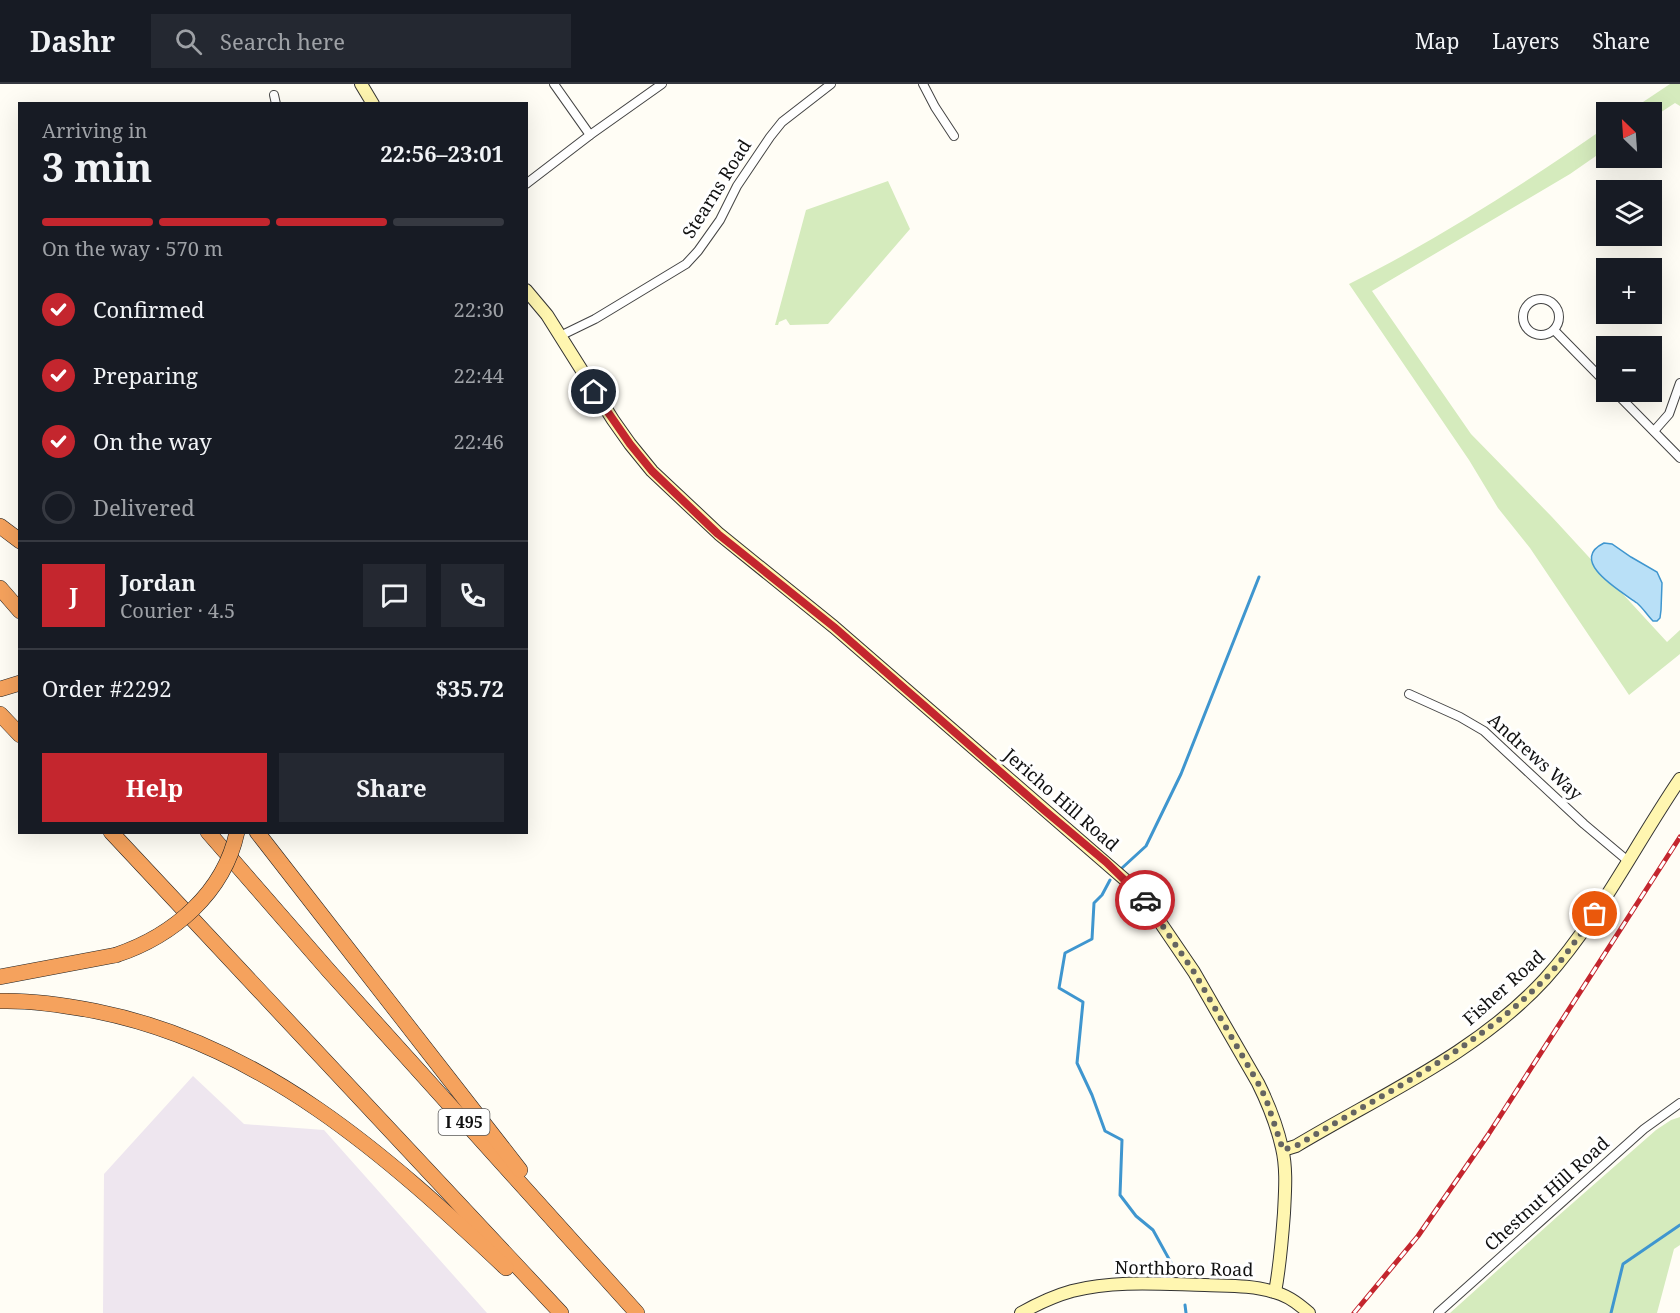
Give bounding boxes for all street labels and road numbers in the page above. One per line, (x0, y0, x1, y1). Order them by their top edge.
street label: Stearns Road (676, 135, 756, 242)
street label: Andrews Way (1483, 707, 1589, 806)
street label: Jericho Hill Road (998, 742, 1124, 856)
street label: Fisher Road (1457, 944, 1549, 1030)
road number: I 495 (438, 1109, 490, 1135)
street label: Chestnut Hill Road (1479, 1131, 1614, 1256)
street label: Northboro Road (1114, 1255, 1254, 1281)

